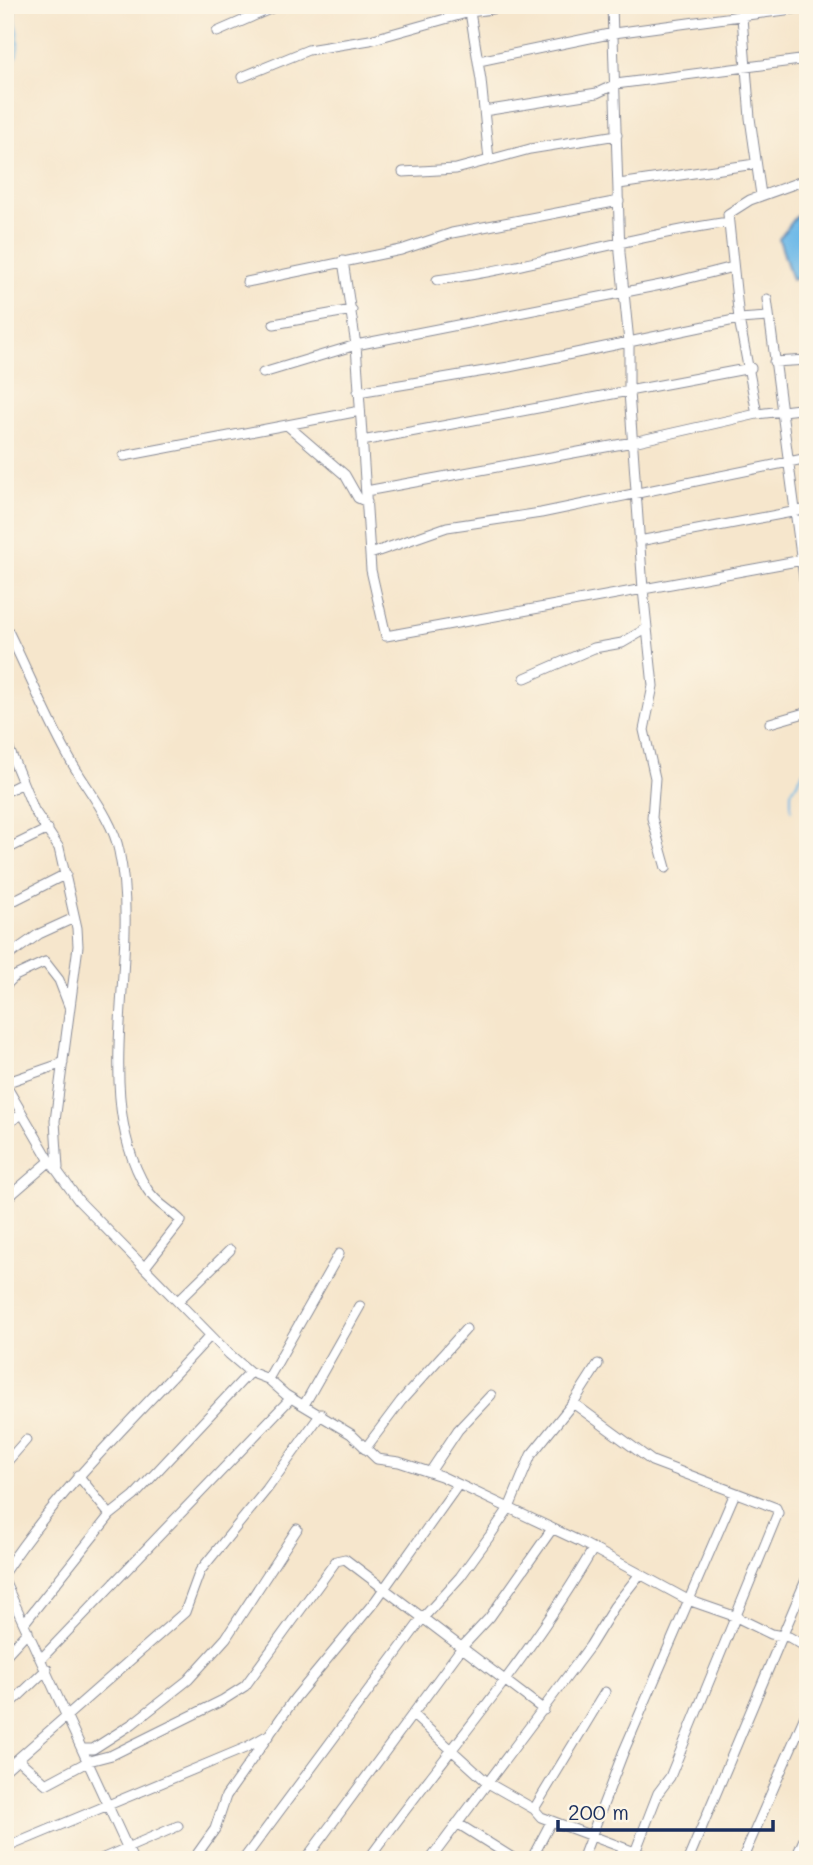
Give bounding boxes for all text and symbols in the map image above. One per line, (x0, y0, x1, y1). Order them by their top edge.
scale bar (558, 1788, 773, 1832)
text: 200 m (568, 1798, 629, 1825)

